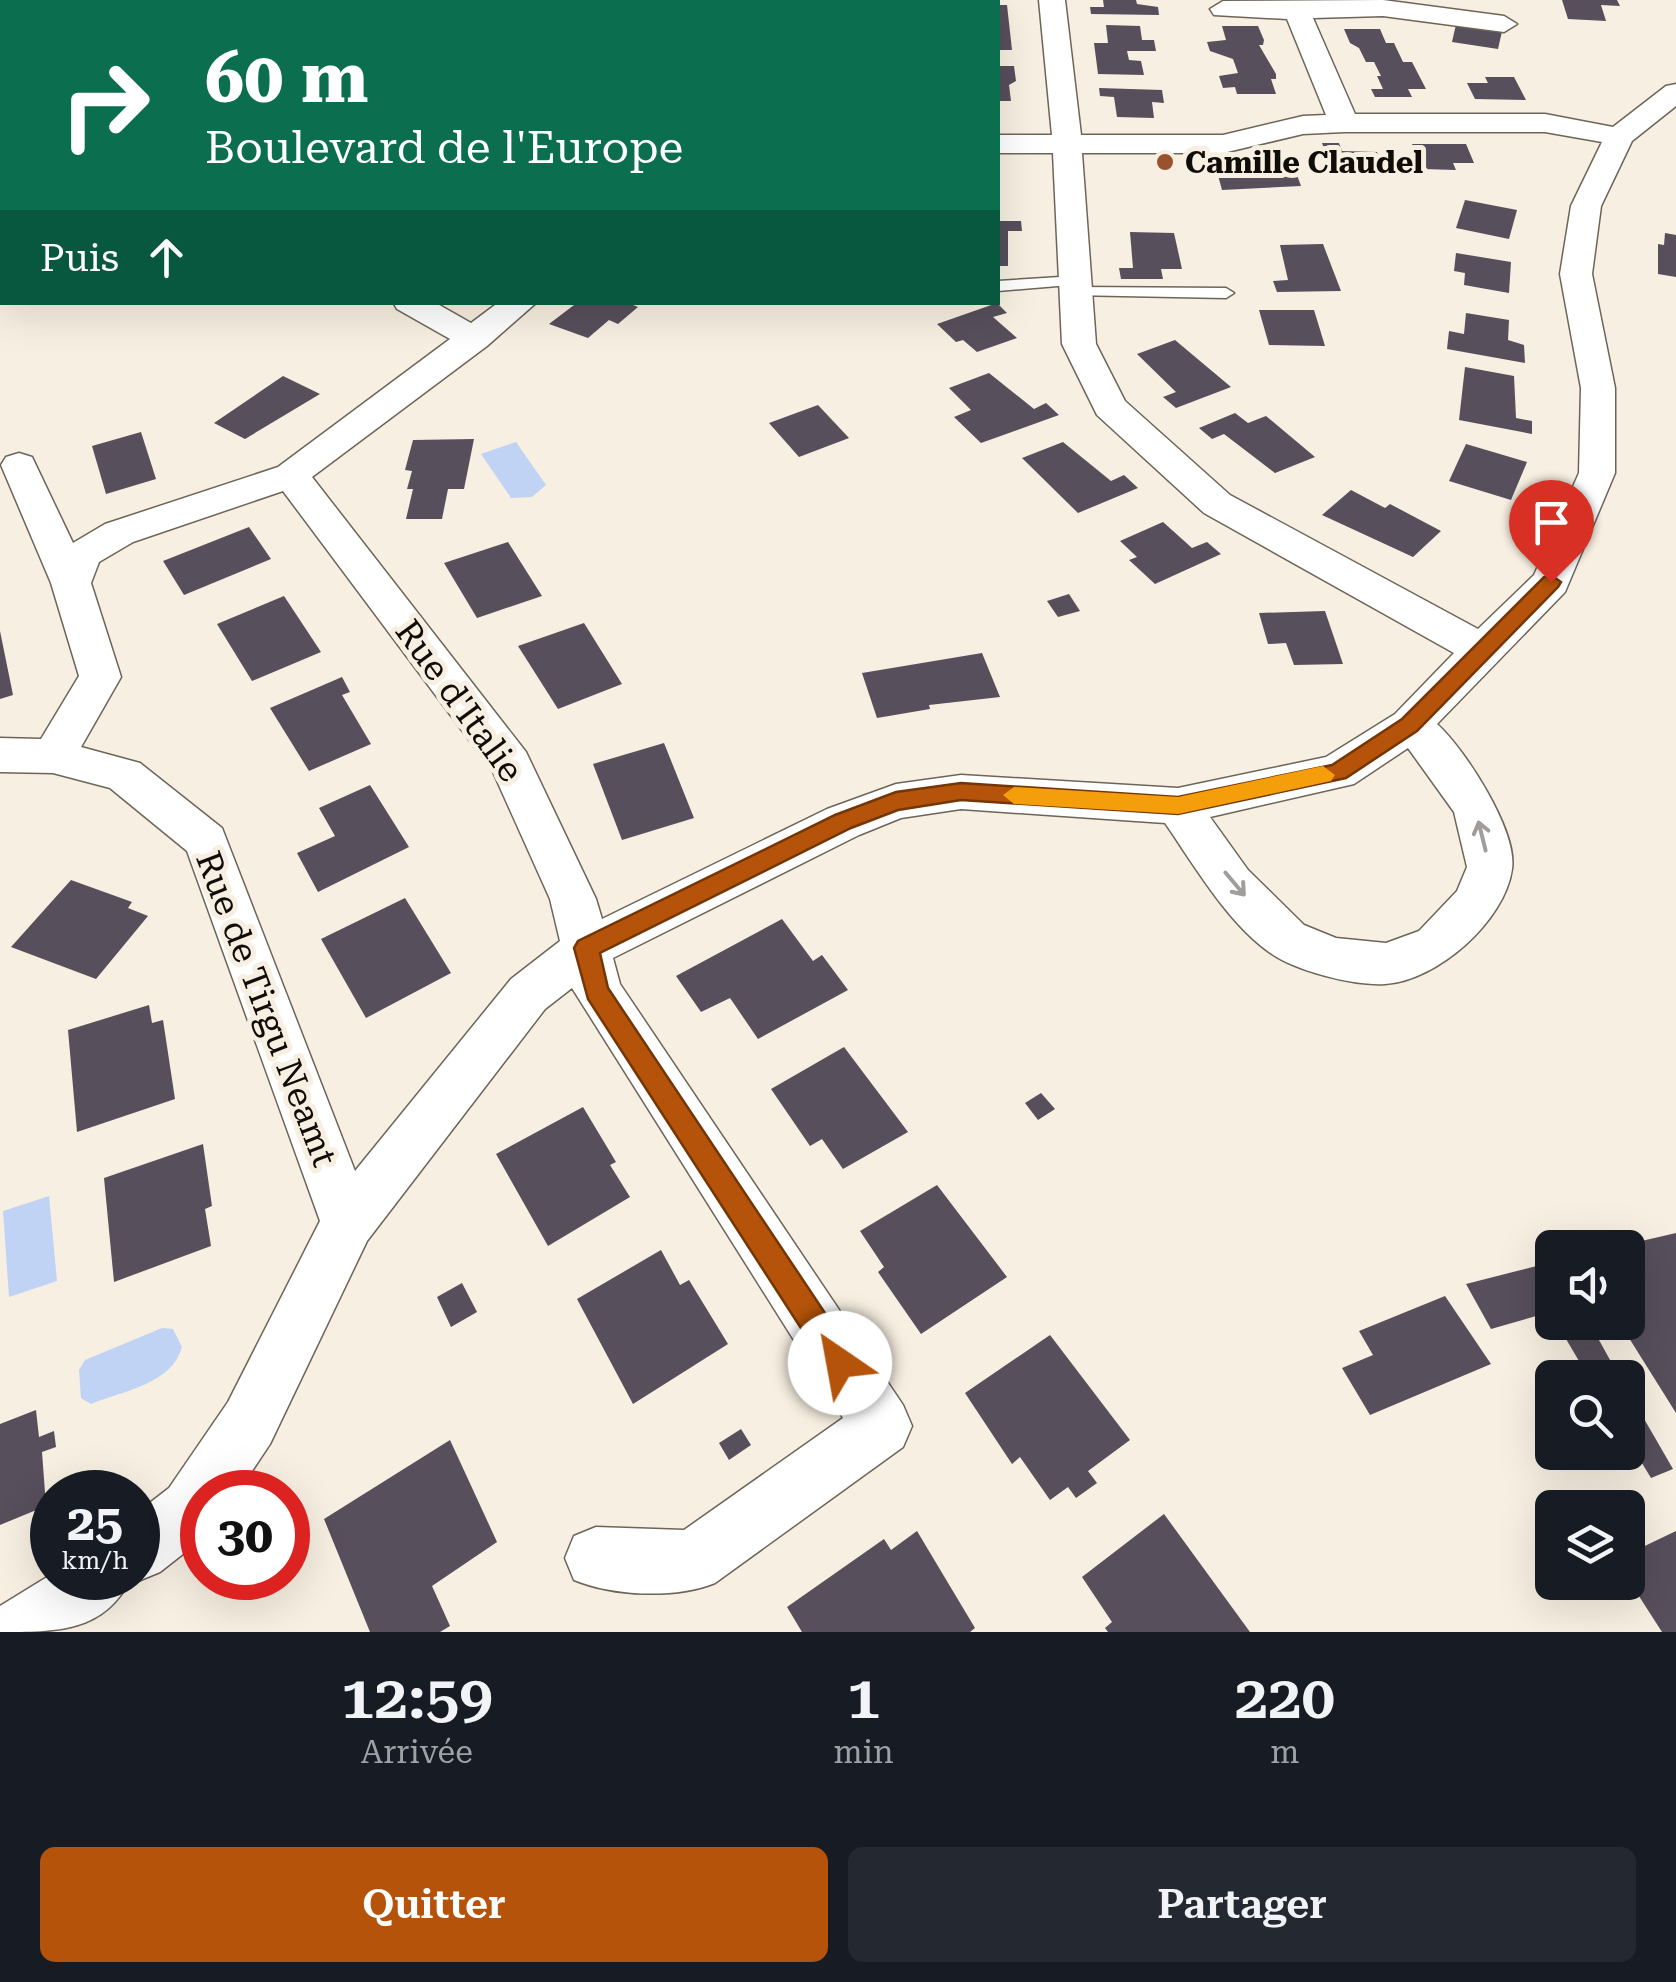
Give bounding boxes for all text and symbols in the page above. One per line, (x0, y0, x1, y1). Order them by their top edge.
text: 60 m (205, 37, 369, 119)
icon: right (40, 40, 170, 170)
text: Boulevard de l'Europe (205, 121, 683, 174)
place label: Camille Claudel (1185, 145, 1423, 180)
marker: Camille Claudel (1154, 151, 1176, 173)
icon: ahead (139, 230, 194, 285)
text: Puis (40, 236, 119, 280)
pin (1509, 480, 1594, 583)
icon: arrive (1524, 495, 1579, 550)
street label: Rue d'Italie (387, 612, 531, 790)
one-way arrow (1472, 821, 1490, 853)
street label: Rue de Tirgu Neamt (187, 846, 345, 1172)
one-way arrow (1224, 871, 1246, 897)
map controls (1535, 1230, 1645, 1600)
button: sound (1535, 1230, 1645, 1340)
position arrow (788, 1311, 892, 1415)
button: search (1535, 1360, 1645, 1470)
speed limit sign: 30 (180, 1470, 310, 1600)
button: layers (1535, 1490, 1645, 1600)
text: 25 (67, 1494, 123, 1552)
text: km/h (62, 1546, 128, 1575)
text: 12:59 (341, 1662, 493, 1733)
text: 1 (847, 1662, 880, 1733)
text: 220 (1234, 1662, 1335, 1733)
text: Arrivée (361, 1733, 473, 1771)
text: min (834, 1733, 894, 1771)
text: m (1270, 1733, 1299, 1771)
button: Quitter (40, 1847, 828, 1962)
button: Partager (848, 1847, 1636, 1962)

